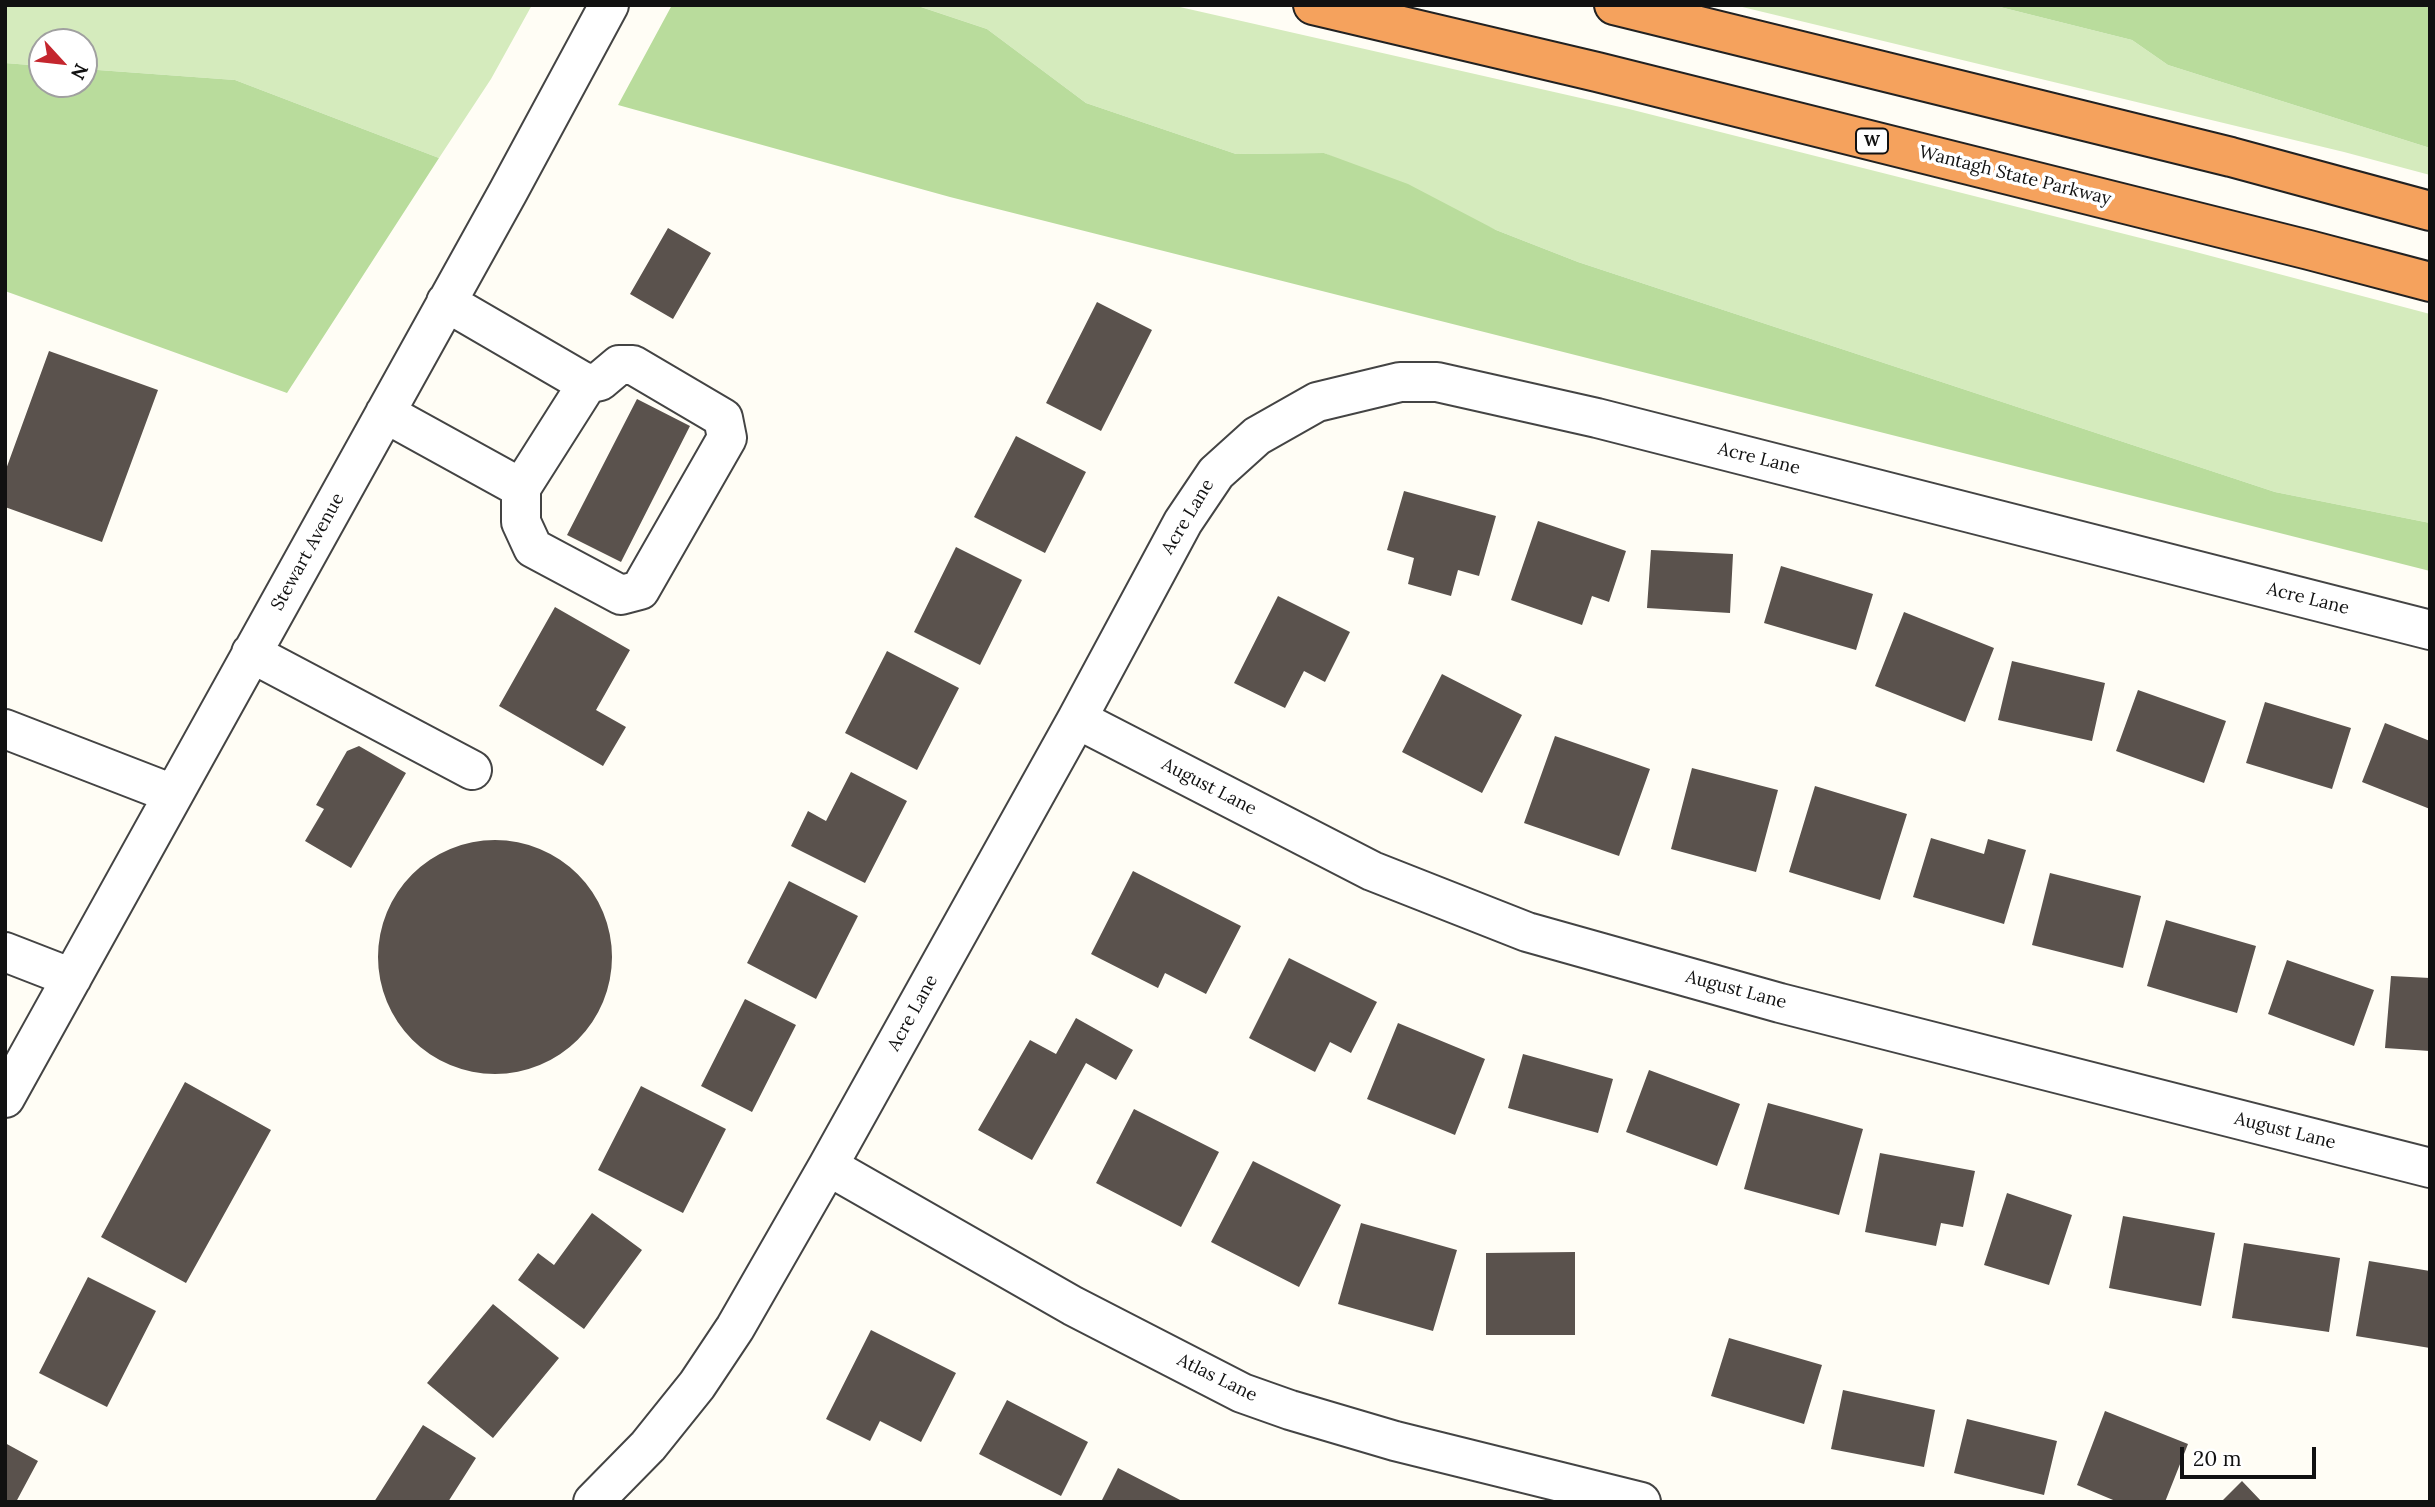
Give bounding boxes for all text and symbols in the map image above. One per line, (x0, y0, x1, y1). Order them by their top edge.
north arrow (28, 28, 98, 98)
text: N (66, 60, 94, 84)
road number: W (1856, 128, 1888, 154)
street label: Wantagh State Parkway (1917, 142, 2113, 210)
street label: Acre Lane (1716, 438, 1802, 480)
street label: Acre Lane (1157, 476, 1219, 558)
street label: Stewart Avenue (267, 489, 349, 615)
street label: Acre Lane (2265, 578, 2351, 620)
street label: August Lane (1158, 754, 1260, 820)
street label: August Lane (1683, 966, 1789, 1014)
street label: Acre Lane (883, 971, 943, 1055)
street label: August Lane (2232, 1108, 2338, 1154)
street label: Atlas Lane (1174, 1349, 1260, 1407)
scale bar (2183, 1434, 2320, 1478)
text: 20 m (2193, 1445, 2242, 1472)

